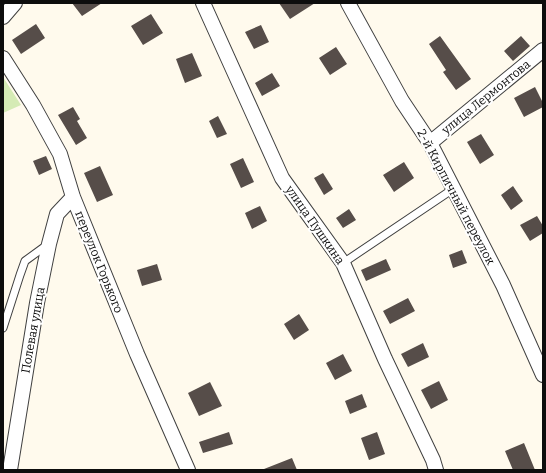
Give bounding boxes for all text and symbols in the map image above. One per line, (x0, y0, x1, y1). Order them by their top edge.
street label: улица Лермонтова (438, 57, 533, 138)
street label: 2-й Кирпичный переулок (414, 127, 498, 267)
street label: улица Пушкина (282, 182, 348, 267)
street label: переулок Горького (72, 209, 126, 315)
street label: Полевая улица (19, 285, 48, 374)

